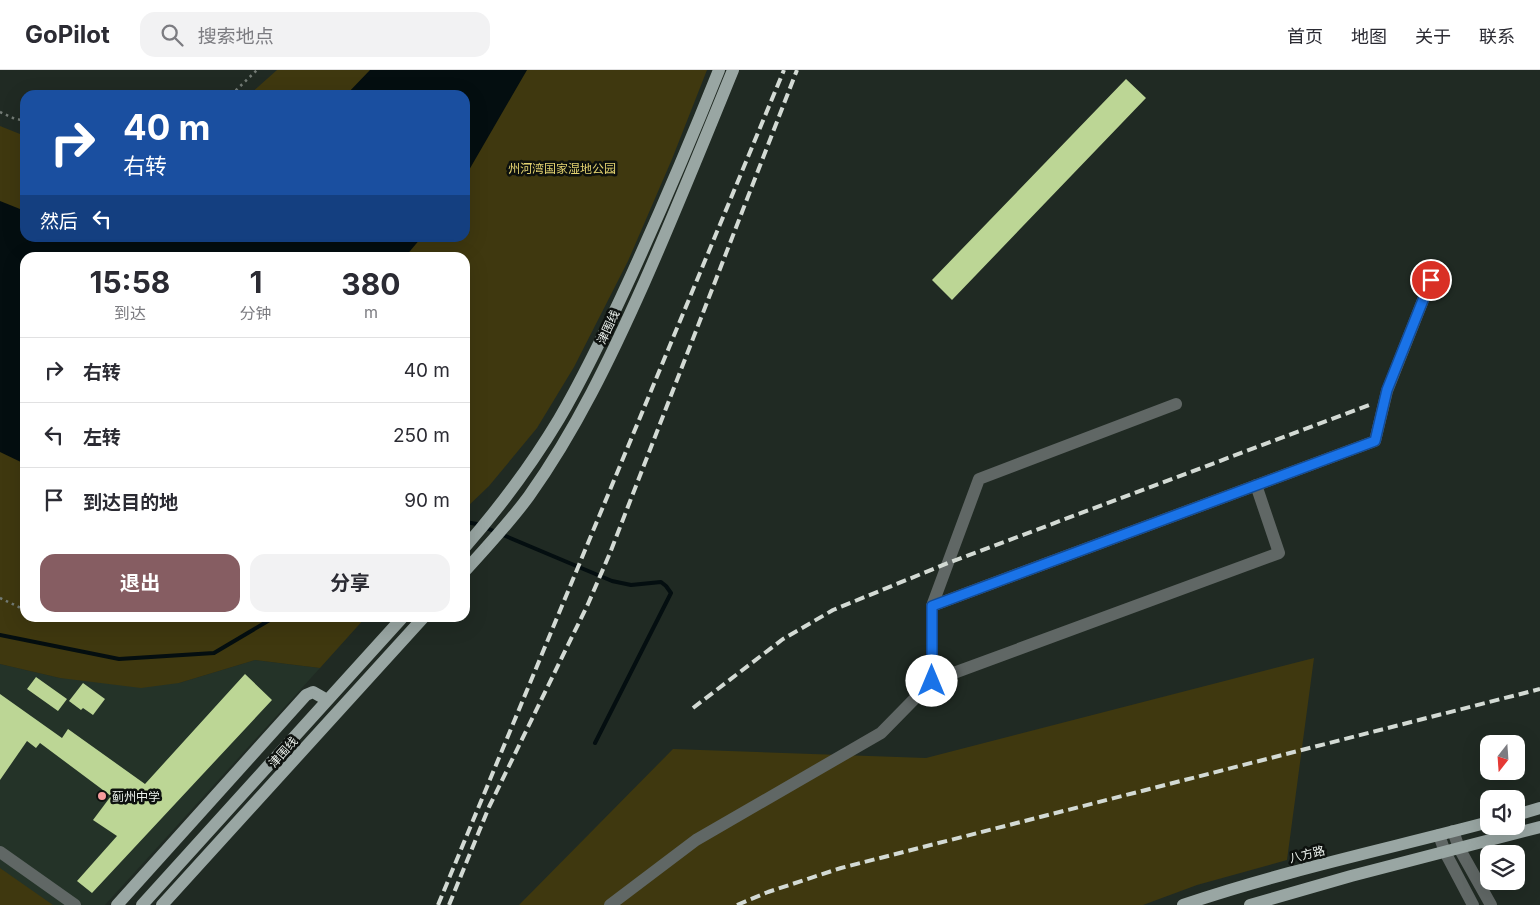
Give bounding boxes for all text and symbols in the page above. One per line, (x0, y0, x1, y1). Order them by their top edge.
search box (140, 12, 490, 57)
text: GoPilot (25, 20, 110, 49)
icon: search (158, 21, 186, 49)
text: 搜索地点 (198, 25, 274, 48)
text: 首页 (1287, 26, 1323, 47)
text: 地图 (1351, 26, 1387, 47)
text: 关于 (1415, 26, 1451, 47)
text: 联系 (1479, 26, 1515, 47)
text: 40 m (123, 106, 211, 148)
icon: right (40, 110, 105, 175)
text: 右转 (123, 153, 167, 179)
park label: 州河湾国家湿地公园 (508, 161, 616, 176)
icon: left (88, 205, 116, 233)
text: 然后 (40, 210, 78, 233)
pin (1410, 259, 1452, 301)
text: 15:58 (90, 264, 170, 300)
text: 1 (249, 264, 262, 300)
text: 380 (341, 266, 400, 302)
icon: arrive (1417, 266, 1445, 294)
text: m (364, 302, 378, 322)
text: 到达 (114, 303, 146, 323)
text: 分钟 (240, 303, 272, 323)
street label: 津围线 (594, 308, 622, 346)
icon: right (40, 356, 68, 384)
text: 40 m (404, 359, 450, 382)
text: 右转 (83, 361, 121, 384)
icon: left (40, 421, 68, 449)
text: 250 m (393, 424, 450, 447)
text: 左转 (83, 426, 121, 449)
icon: arrive (40, 486, 68, 514)
text: 90 m (404, 489, 450, 512)
text: 到达目的地 (83, 491, 178, 514)
button: 退出 (40, 554, 240, 612)
button: 分享 (250, 554, 450, 612)
position arrow (905, 654, 957, 706)
street label: 津围线 (265, 734, 301, 770)
north arrow (1480, 735, 1525, 780)
map controls (1480, 735, 1525, 890)
place label: 蓟州中学 (112, 789, 160, 804)
marker: 蓟州中学 (96, 790, 108, 802)
button: sound (1480, 790, 1525, 835)
street label: 八方路 (1288, 842, 1326, 866)
button: layers (1480, 845, 1525, 890)

